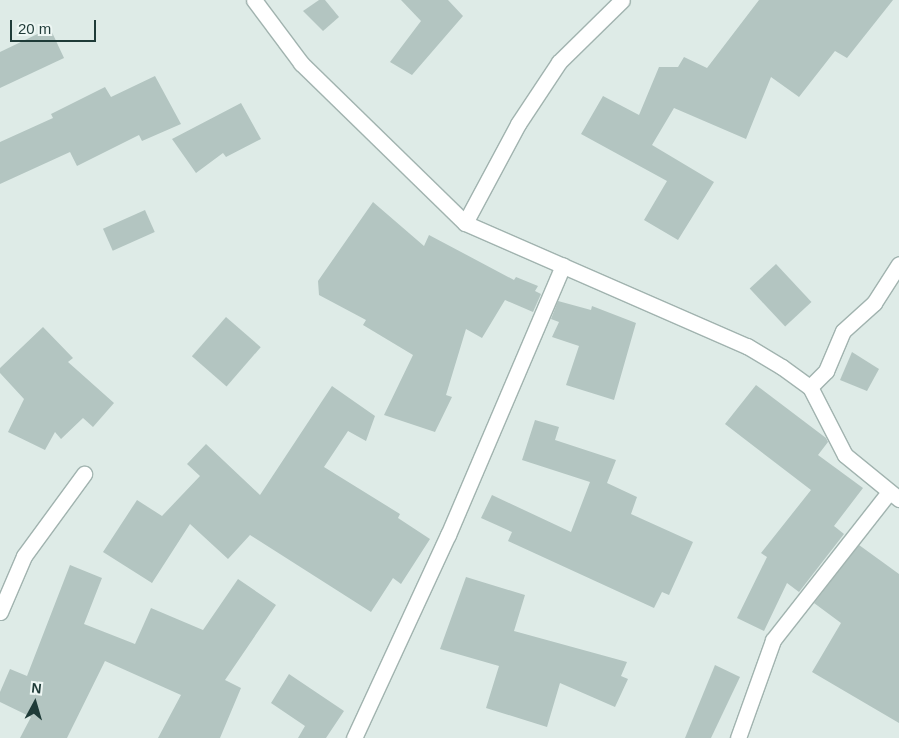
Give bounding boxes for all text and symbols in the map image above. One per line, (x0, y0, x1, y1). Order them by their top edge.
scale bar (12, 10, 99, 42)
text: 20 m (18, 20, 51, 37)
north arrow (10, 678, 60, 728)
text: N (31, 680, 42, 697)

